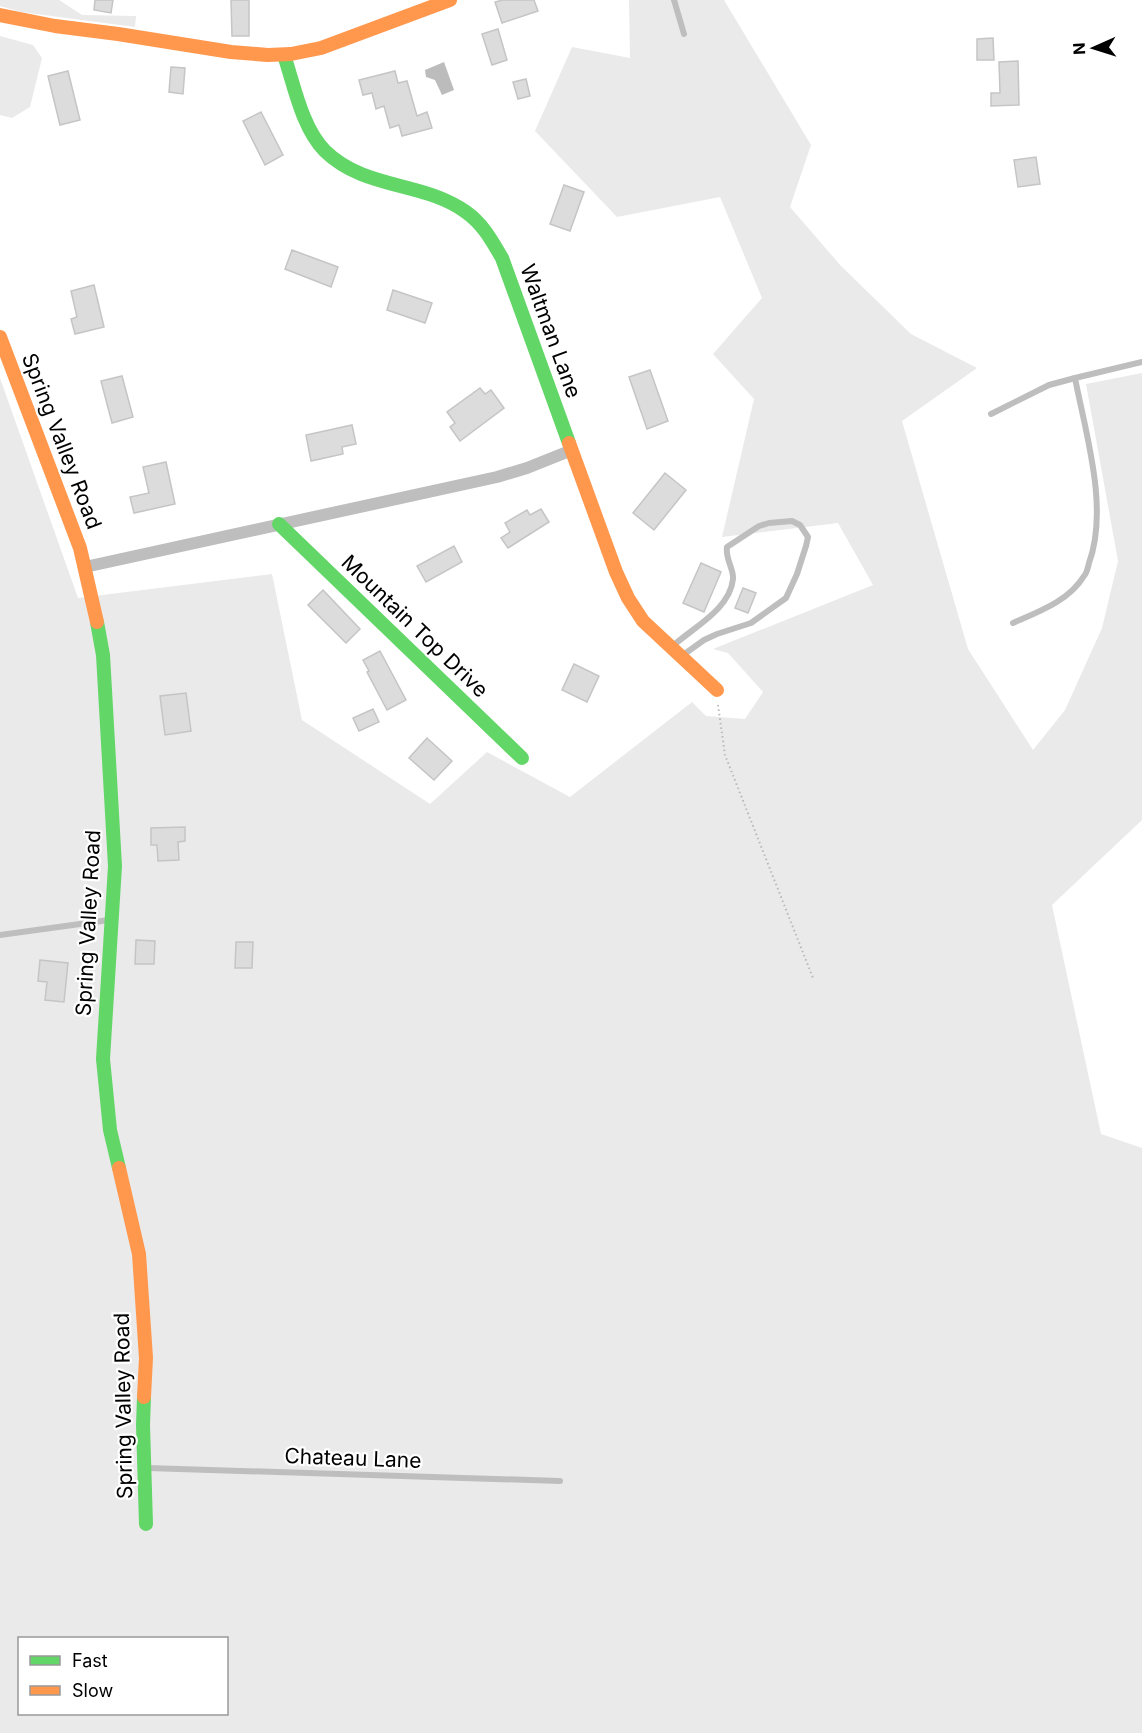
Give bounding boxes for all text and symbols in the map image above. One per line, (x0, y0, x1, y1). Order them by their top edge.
north arrow (1064, 18, 1124, 78)
text: N (1069, 42, 1089, 55)
street label: Waltman Lane (515, 261, 587, 401)
street label: Spring Valley Road (17, 349, 107, 533)
street label: Mountain Top Drive (337, 550, 493, 702)
street label: Spring Valley Road (71, 829, 105, 1017)
street label: Spring Valley Road (109, 1313, 137, 1499)
street label: Chateau Lane (284, 1443, 422, 1473)
legend (18, 1637, 228, 1715)
text: Fast (72, 1650, 108, 1671)
text: Slow (72, 1680, 113, 1701)

